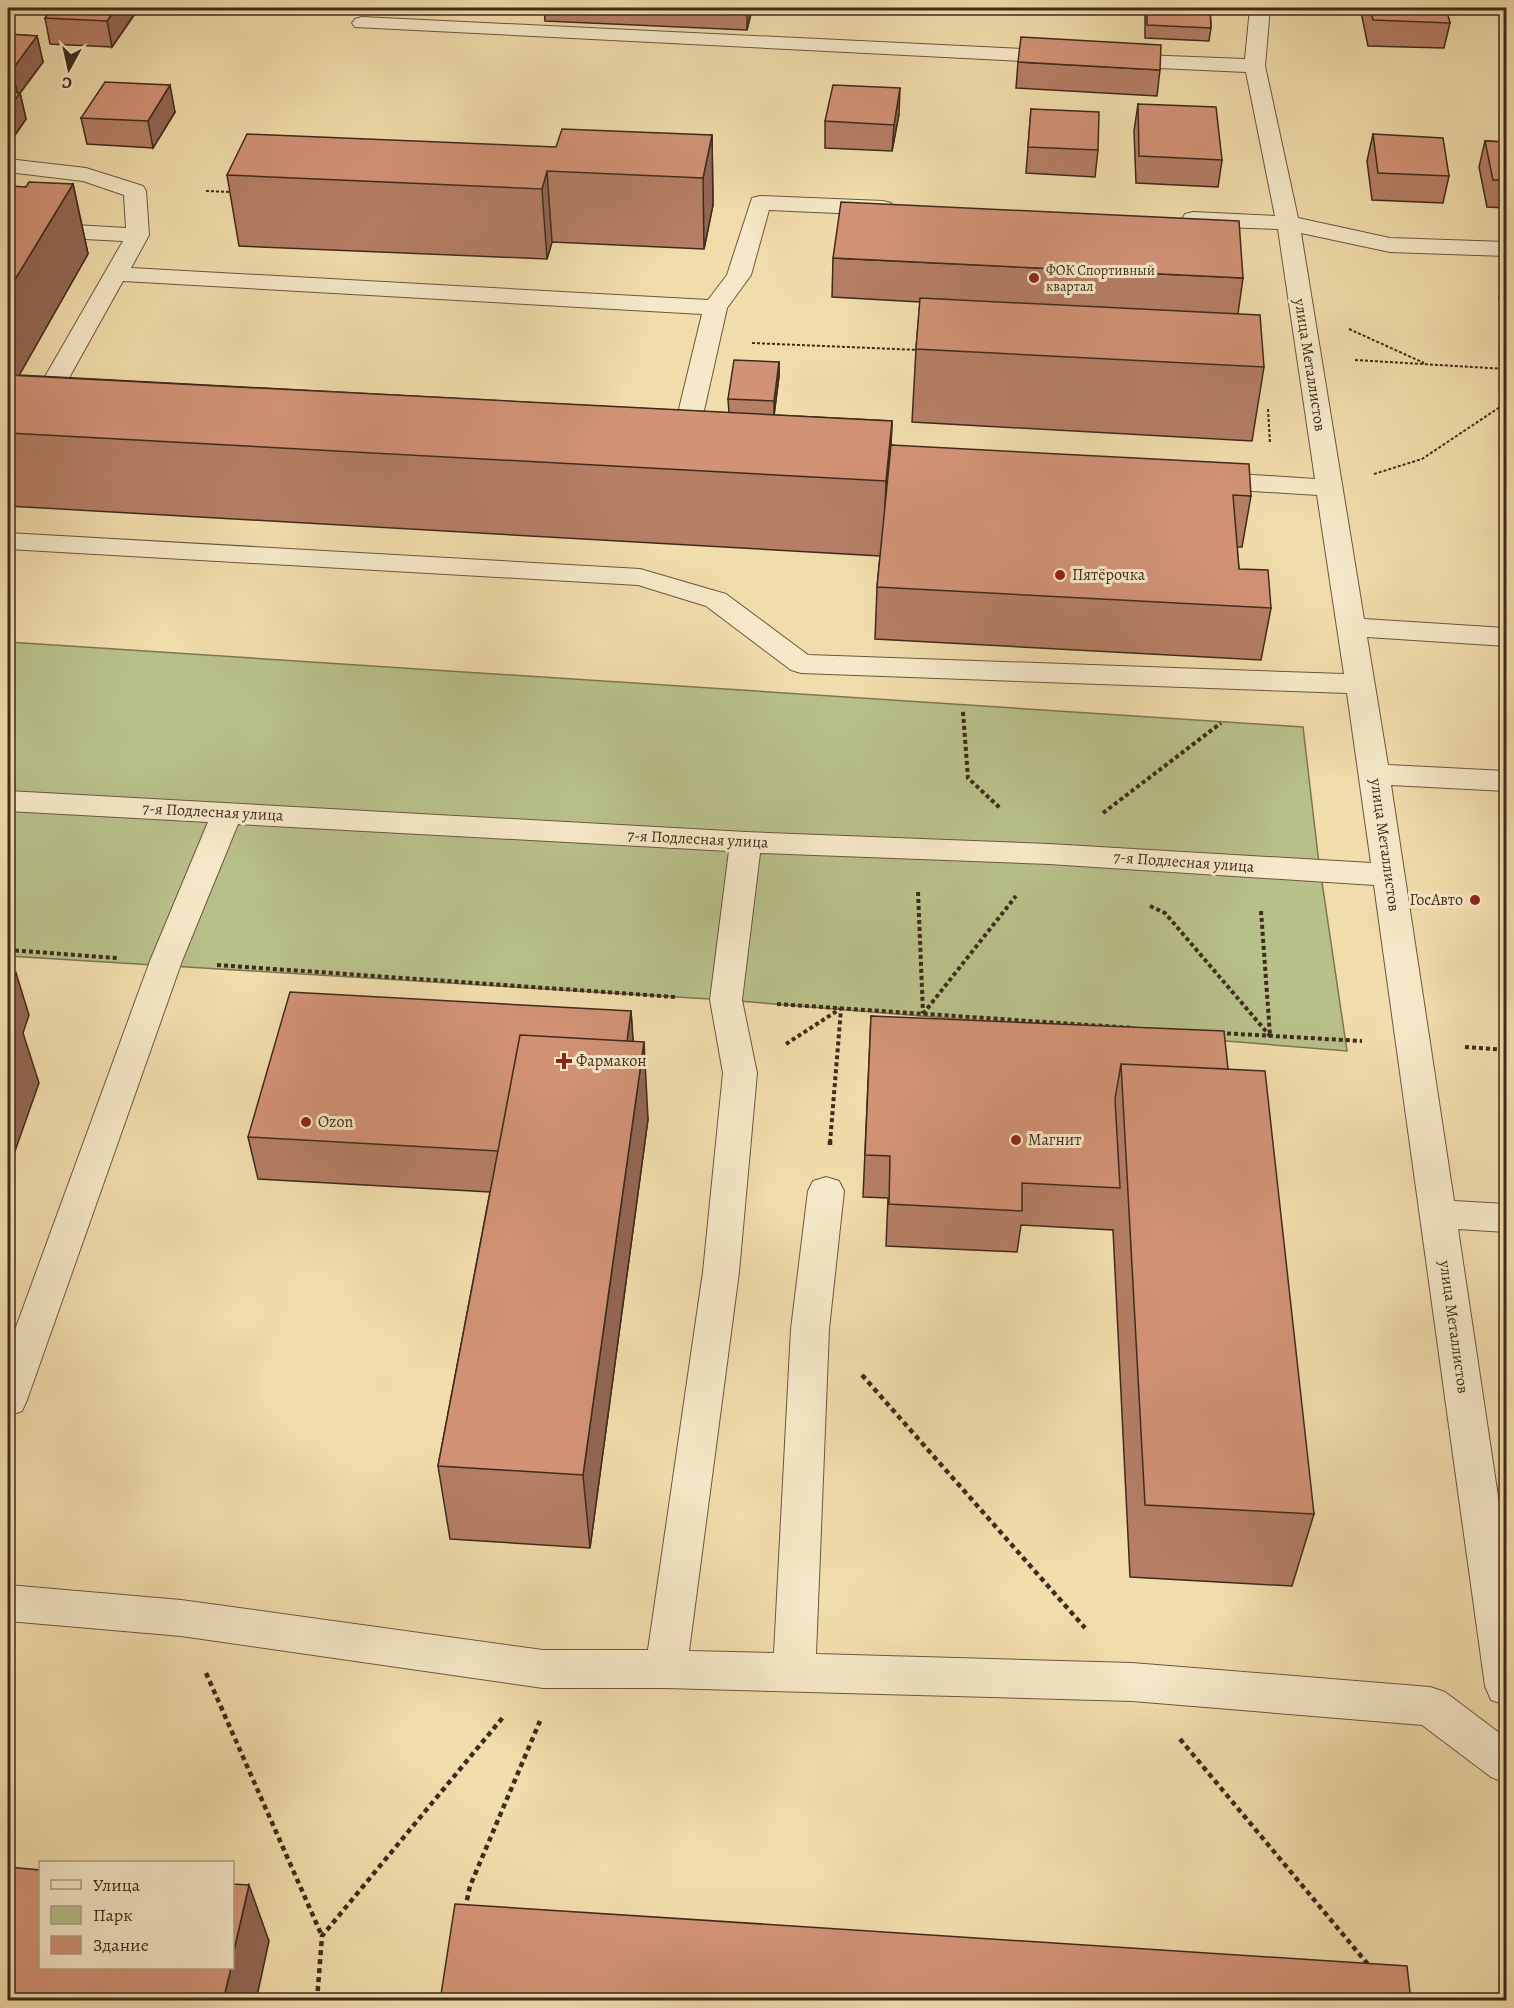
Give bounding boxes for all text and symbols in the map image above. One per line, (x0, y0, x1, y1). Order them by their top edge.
north arrow (39, 39, 99, 99)
text: С (60, 71, 73, 94)
place label: ФОК Спортивный квартал (1046, 261, 1155, 296)
marker: ФОК Спортивный квартал (1027, 271, 1041, 285)
street label: улица Металлистов (1288, 296, 1331, 433)
place label: Пятёрочка (1072, 564, 1146, 586)
marker: Пятёрочка (1053, 568, 1067, 582)
street label: улица Металлистов (1365, 776, 1405, 913)
street label: 7-я Подлесная улица (142, 797, 285, 827)
street label: 7-я Подлесная улица (627, 824, 770, 854)
street label: 7-я Подлесная улица (1113, 846, 1256, 878)
place label: ГосАвто (1409, 889, 1463, 911)
marker: ГосАвто (1468, 893, 1482, 907)
place label: Фармакон (576, 1050, 647, 1072)
marker: Фармакон (557, 1054, 571, 1068)
place label: Ozon (318, 1111, 353, 1133)
marker: Ozon (299, 1115, 313, 1129)
place label: Магнит (1028, 1129, 1081, 1151)
marker: Магнит (1009, 1133, 1023, 1147)
street label: улица Металлистов (1434, 1258, 1474, 1395)
legend (39, 1861, 234, 1969)
text: Улица (93, 1873, 141, 1897)
text: Парк (93, 1903, 133, 1927)
text: Здание (93, 1933, 149, 1957)

